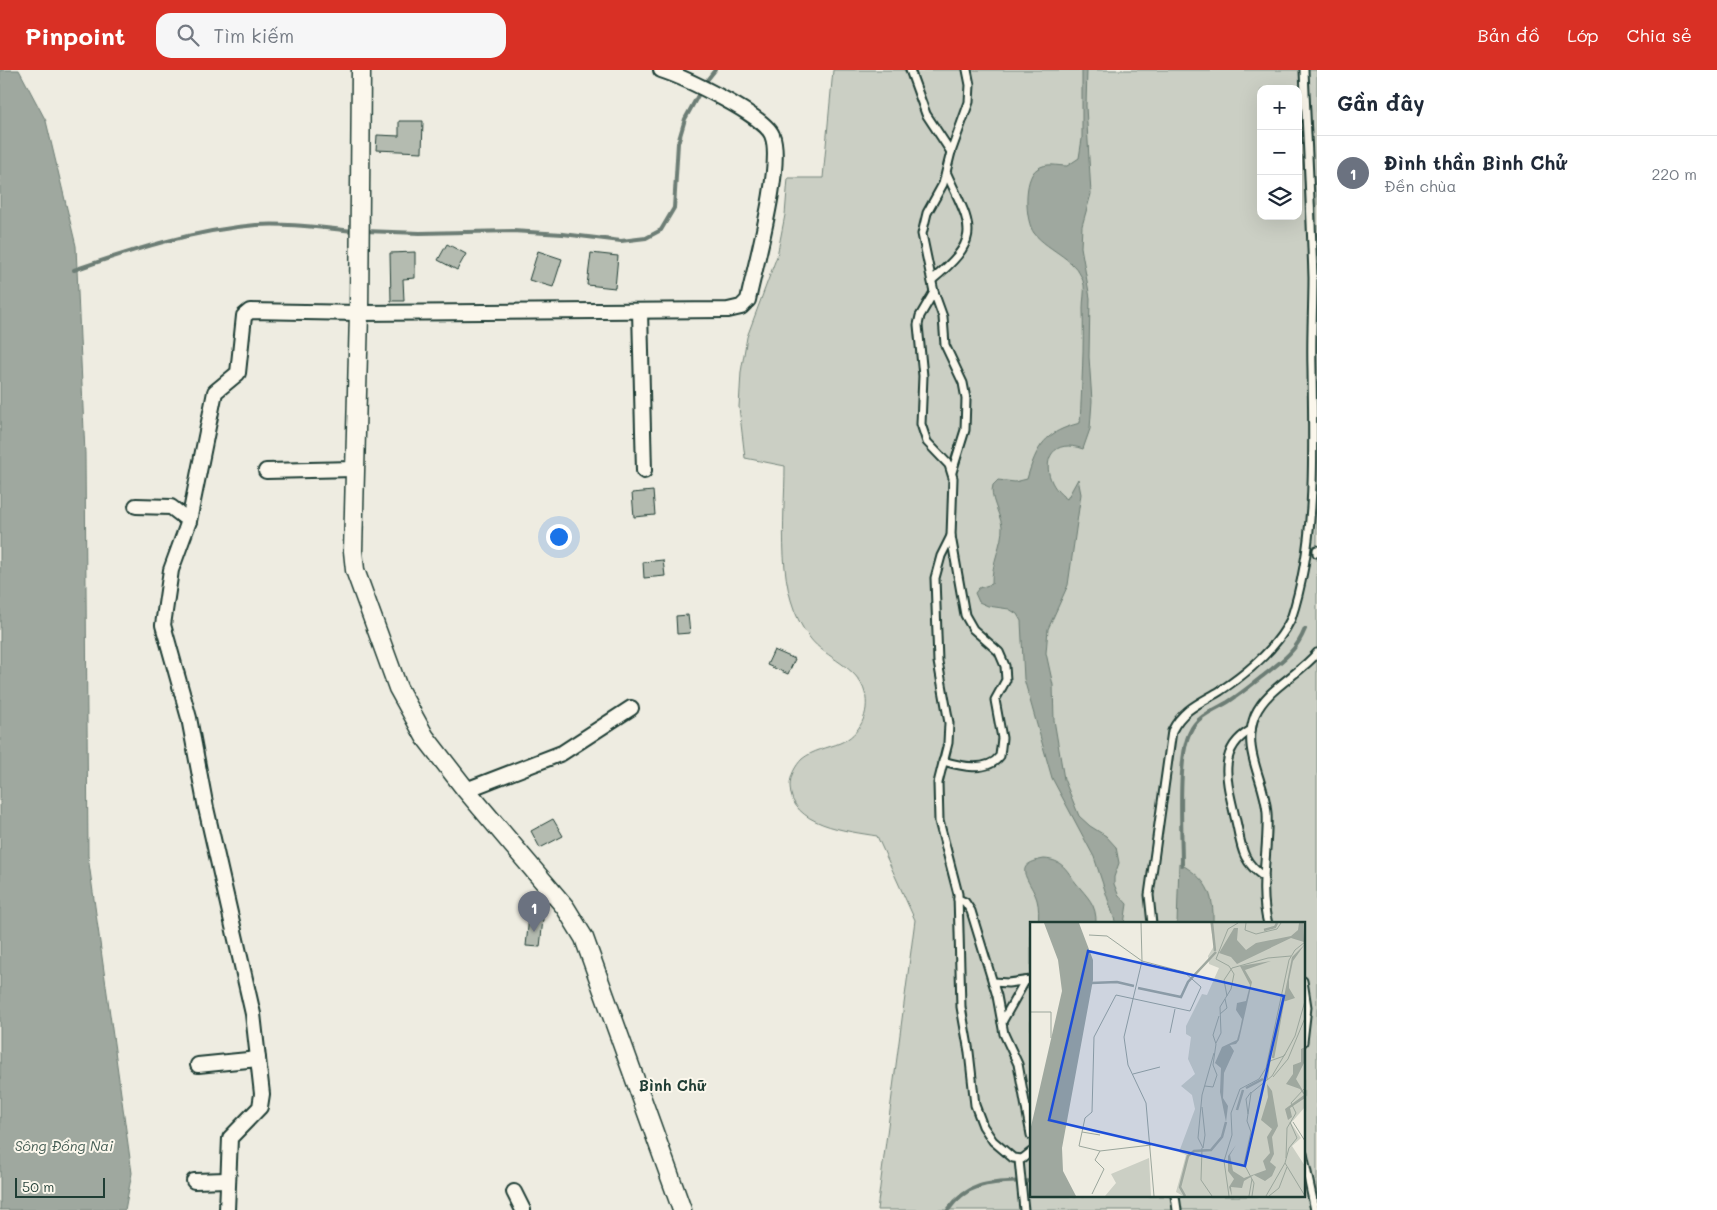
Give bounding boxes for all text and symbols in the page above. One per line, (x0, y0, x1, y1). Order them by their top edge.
search box (156, 13, 506, 58)
text: Pinpoint (25, 20, 126, 51)
icon: search (174, 21, 202, 49)
text: Tìm kiếm (214, 23, 294, 48)
text: Bản đồ (1478, 23, 1539, 47)
text: Lớp (1567, 23, 1599, 47)
text: Chia sẻ (1627, 23, 1692, 47)
map controls (1257, 85, 1302, 220)
button: + (1257, 85, 1302, 130)
text: Gần đây (1337, 89, 1425, 116)
button: − (1257, 130, 1302, 175)
text: Đình thần Bình Chử (1384, 150, 1566, 175)
text: 1 (1349, 163, 1357, 184)
text: 220 m (1651, 163, 1697, 184)
button: layers (1257, 175, 1302, 220)
text: Đền chùa (1384, 175, 1457, 196)
your location (546, 524, 572, 550)
pin: 1 (518, 891, 550, 932)
inset map (1030, 922, 1304, 1198)
district label: Bình Chữ (639, 1075, 707, 1095)
water label: Sông Đồng Nai (15, 1136, 114, 1155)
scale bar (15, 1175, 105, 1198)
text: 50 m (22, 1177, 54, 1196)

